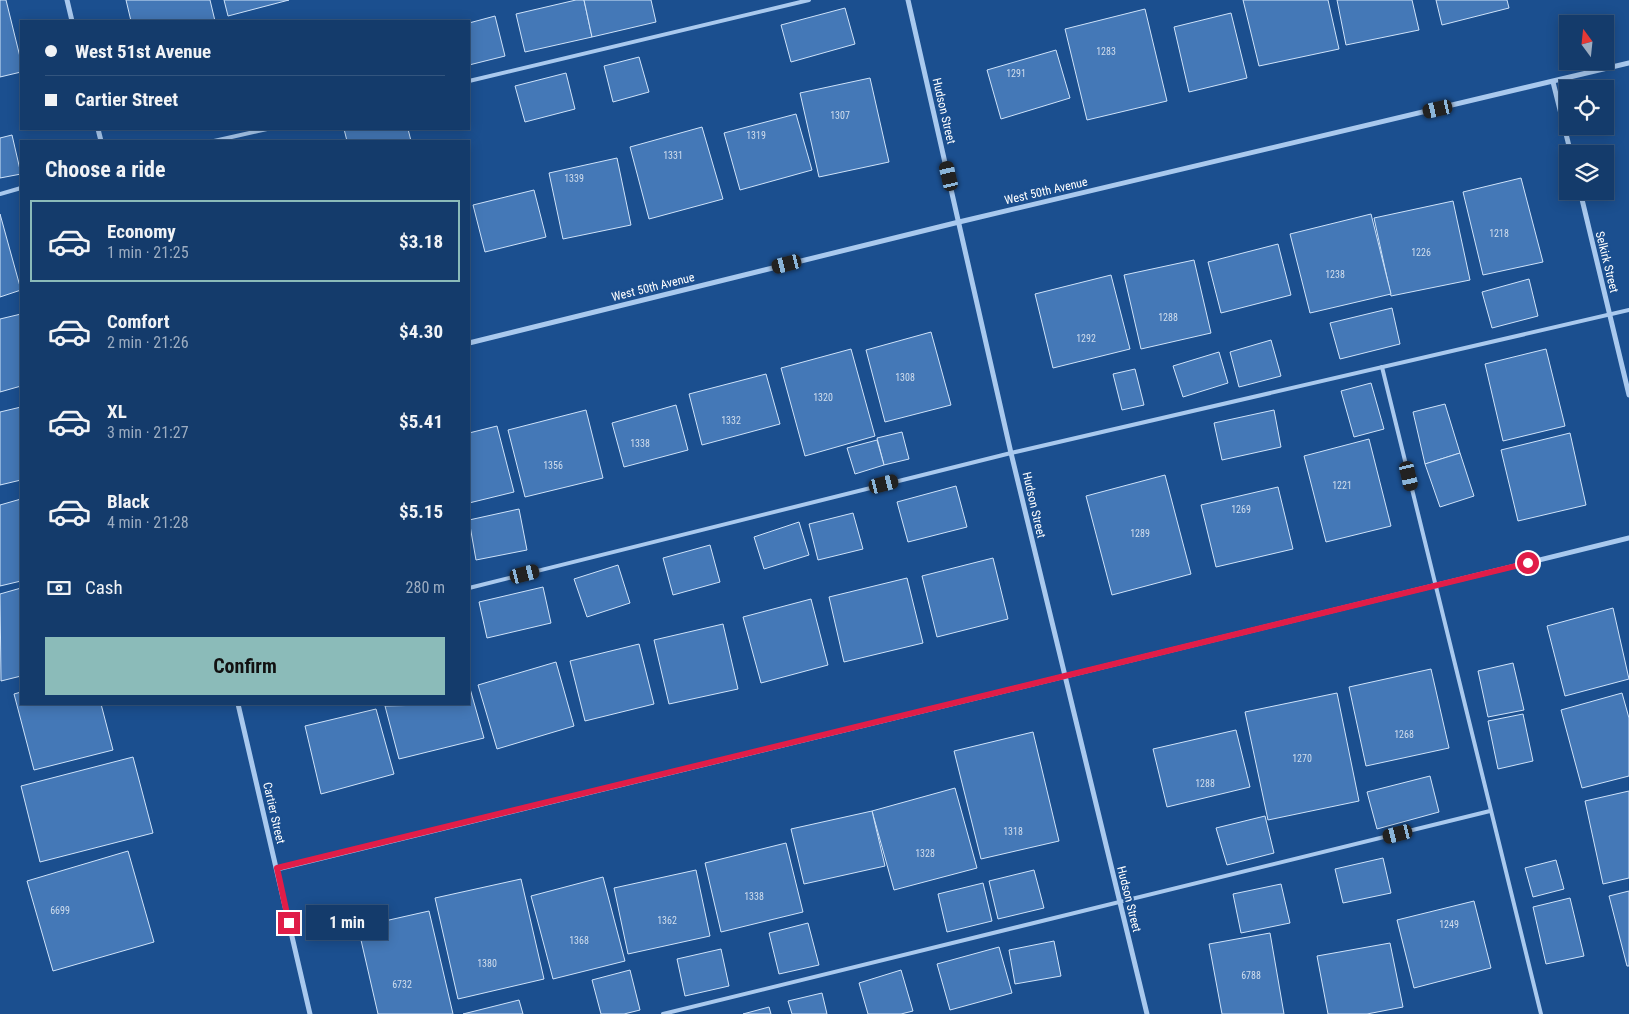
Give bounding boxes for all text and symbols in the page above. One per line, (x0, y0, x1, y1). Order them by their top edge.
north arrow (1559, 15, 1614, 70)
map controls (1559, 15, 1614, 200)
text: West 51st Avenue (75, 40, 211, 63)
house number: 1283 (1096, 46, 1116, 57)
house number: 1291 (1006, 68, 1026, 79)
street label: Hudson Street (930, 77, 958, 146)
button: locate (1559, 80, 1614, 135)
text: Cartier Street (75, 88, 178, 111)
car (1421, 98, 1454, 120)
house number: 1307 (830, 110, 850, 121)
house number: 1319 (746, 130, 766, 141)
button: layers (1559, 145, 1614, 200)
house number: 1331 (663, 150, 683, 161)
text: Choose a ride (45, 157, 166, 182)
car (938, 160, 959, 192)
house number: 1339 (564, 173, 584, 184)
street label: West 50th Avenue (1003, 175, 1089, 207)
icon: car (47, 219, 92, 264)
text: Economy (107, 220, 176, 243)
house number: 1218 (1489, 228, 1509, 239)
text: $3.18 (399, 230, 443, 253)
street label: Selkirk Street (1593, 230, 1621, 295)
text: 1 min · 21:25 (107, 243, 189, 262)
house number: 1226 (1411, 247, 1431, 258)
car (770, 253, 803, 275)
house number: 1238 (1325, 269, 1345, 280)
street label: West 50th Avenue (610, 270, 696, 304)
icon: car (47, 309, 92, 354)
text: Comfort (107, 310, 170, 333)
house number: 1288 (1158, 312, 1178, 323)
text: $4.30 (399, 320, 443, 343)
text: 2 min · 21:26 (107, 333, 189, 352)
house number: 1292 (1076, 333, 1096, 344)
house number: 1308 (895, 372, 915, 383)
house number: 1320 (813, 392, 833, 403)
icon: car (47, 399, 92, 444)
text: XL (107, 400, 127, 423)
text: $5.41 (399, 410, 443, 433)
house number: 1332 (721, 415, 741, 426)
text: 3 min · 21:27 (107, 423, 189, 442)
house number: 1338 (630, 438, 650, 449)
house number: 1356 (543, 460, 563, 471)
car (1398, 460, 1419, 492)
street label: Hudson Street (1020, 471, 1048, 540)
car (867, 473, 900, 495)
house number: 1221 (1332, 480, 1352, 491)
icon: car (47, 489, 92, 534)
text: Black (107, 490, 149, 513)
text: $5.15 (399, 500, 443, 523)
house number: 1269 (1231, 504, 1251, 515)
text: 4 min · 21:28 (107, 513, 189, 532)
house number: 1289 (1130, 528, 1150, 539)
route start (1517, 552, 1539, 574)
car (508, 563, 541, 585)
icon: cash (45, 574, 73, 602)
text: Cash (85, 576, 123, 599)
text: 280 m (406, 578, 445, 597)
button: Confirm (45, 637, 445, 695)
house number: 1268 (1394, 729, 1414, 740)
house number: 1270 (1292, 753, 1312, 764)
house number: 1288 (1195, 778, 1215, 789)
street label: Cartier Street (260, 781, 288, 846)
car (1381, 823, 1414, 845)
house number: 1318 (1003, 826, 1023, 837)
house number: 1328 (915, 848, 935, 859)
street label: Hudson Street (1114, 865, 1144, 934)
house number: 1338 (744, 891, 764, 902)
house number: 6699 (50, 905, 70, 916)
callout: 1 min (306, 906, 389, 940)
route end (278, 912, 300, 934)
text: 1 min (329, 913, 365, 932)
house number: 1362 (657, 915, 677, 926)
house number: 1249 (1439, 919, 1459, 930)
house number: 1368 (569, 935, 589, 946)
house number: 1380 (477, 958, 497, 969)
house number: 6788 (1241, 970, 1261, 981)
house number: 6732 (392, 979, 412, 990)

